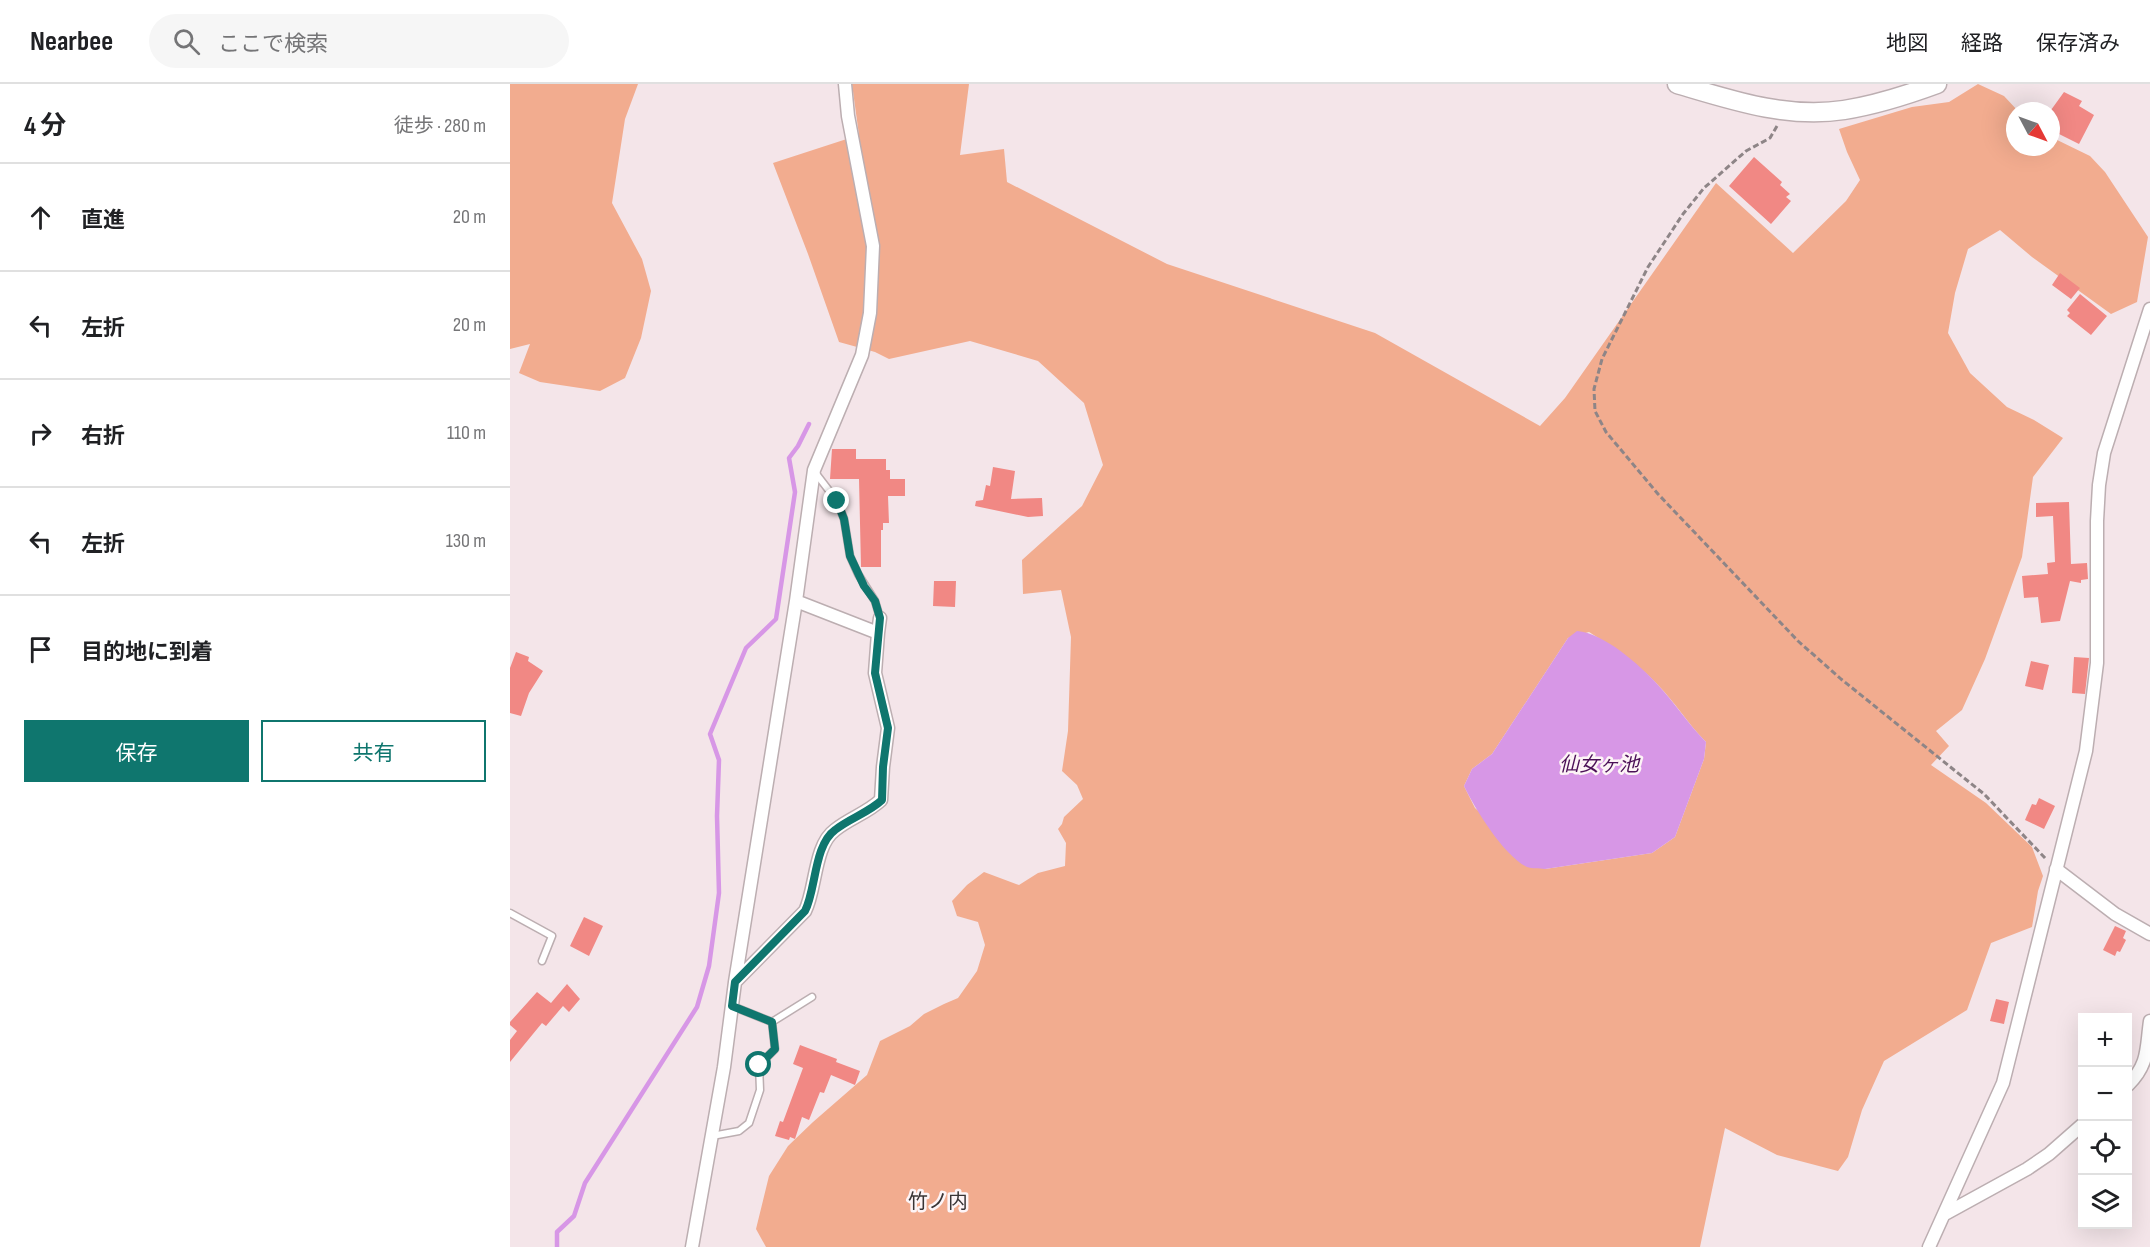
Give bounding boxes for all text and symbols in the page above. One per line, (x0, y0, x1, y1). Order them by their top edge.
search box (149, 14, 569, 68)
text: Nearbee (30, 25, 113, 58)
icon: search (170, 25, 203, 58)
text: ここで検索 (218, 31, 328, 58)
text: 地図 (1886, 31, 1928, 56)
text: 経路 (1961, 31, 2003, 56)
text: 保存済み (2036, 31, 2120, 56)
north arrow (2006, 102, 2060, 156)
text: 4 分 (24, 111, 66, 142)
text: 徒歩 · 280 m (394, 114, 486, 138)
icon: ahead (24, 201, 57, 234)
text: 20 m (453, 205, 486, 229)
text: 直進 (81, 207, 125, 234)
icon: left (24, 309, 57, 342)
text: 20 m (453, 313, 486, 337)
text: 左折 (81, 315, 125, 342)
icon: right (24, 417, 57, 450)
text: 110 m (447, 421, 486, 445)
text: 右折 (81, 423, 125, 450)
route end (823, 487, 849, 513)
icon: left (24, 525, 57, 558)
text: 130 m (446, 529, 486, 553)
text: 左折 (81, 531, 125, 558)
icon: arrive (24, 633, 57, 666)
text: 目的地に到着 (81, 639, 213, 666)
button: 保存 (24, 720, 249, 782)
button: 共有 (261, 720, 486, 782)
water label: 仙女ヶ池 (1559, 753, 1641, 777)
map controls (2078, 1013, 2132, 1229)
button: + (2078, 1013, 2132, 1067)
route start (745, 1051, 771, 1077)
button: − (2078, 1067, 2132, 1121)
button: locate (2078, 1121, 2132, 1175)
button: layers (2078, 1175, 2132, 1229)
district label: 竹ノ内 (908, 1190, 968, 1214)

